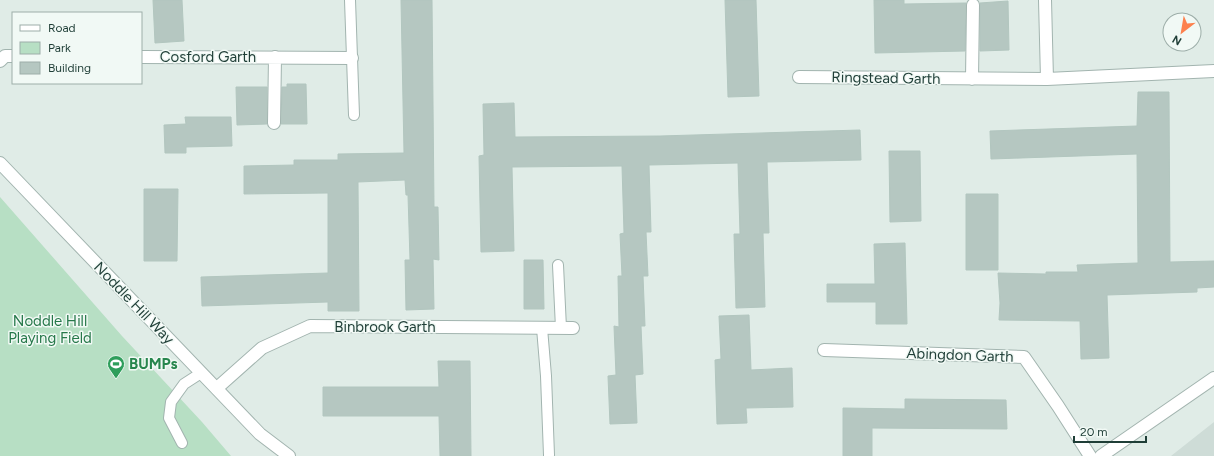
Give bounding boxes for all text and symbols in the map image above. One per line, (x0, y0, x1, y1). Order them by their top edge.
legend (12, 12, 142, 84)
north arrow (1162, 12, 1202, 52)
text: Road (48, 21, 76, 35)
text: N (1170, 32, 1184, 48)
text: Park (48, 41, 71, 55)
street label: Cosford Garth (160, 48, 256, 66)
text: Building (48, 61, 91, 75)
street label: Ringstead Garth (831, 68, 941, 88)
street label: Noddle Hill Way (90, 258, 178, 348)
park label: Noddle Hill Playing Field (8, 312, 92, 347)
street label: Binbrook Garth (334, 318, 436, 336)
street label: Abingdon Garth (906, 344, 1014, 366)
sports icon: BUMPs (106, 354, 126, 379)
place label: BUMPs (129, 355, 178, 373)
scale bar (1074, 418, 1146, 444)
text: 20 m (1080, 425, 1108, 439)

